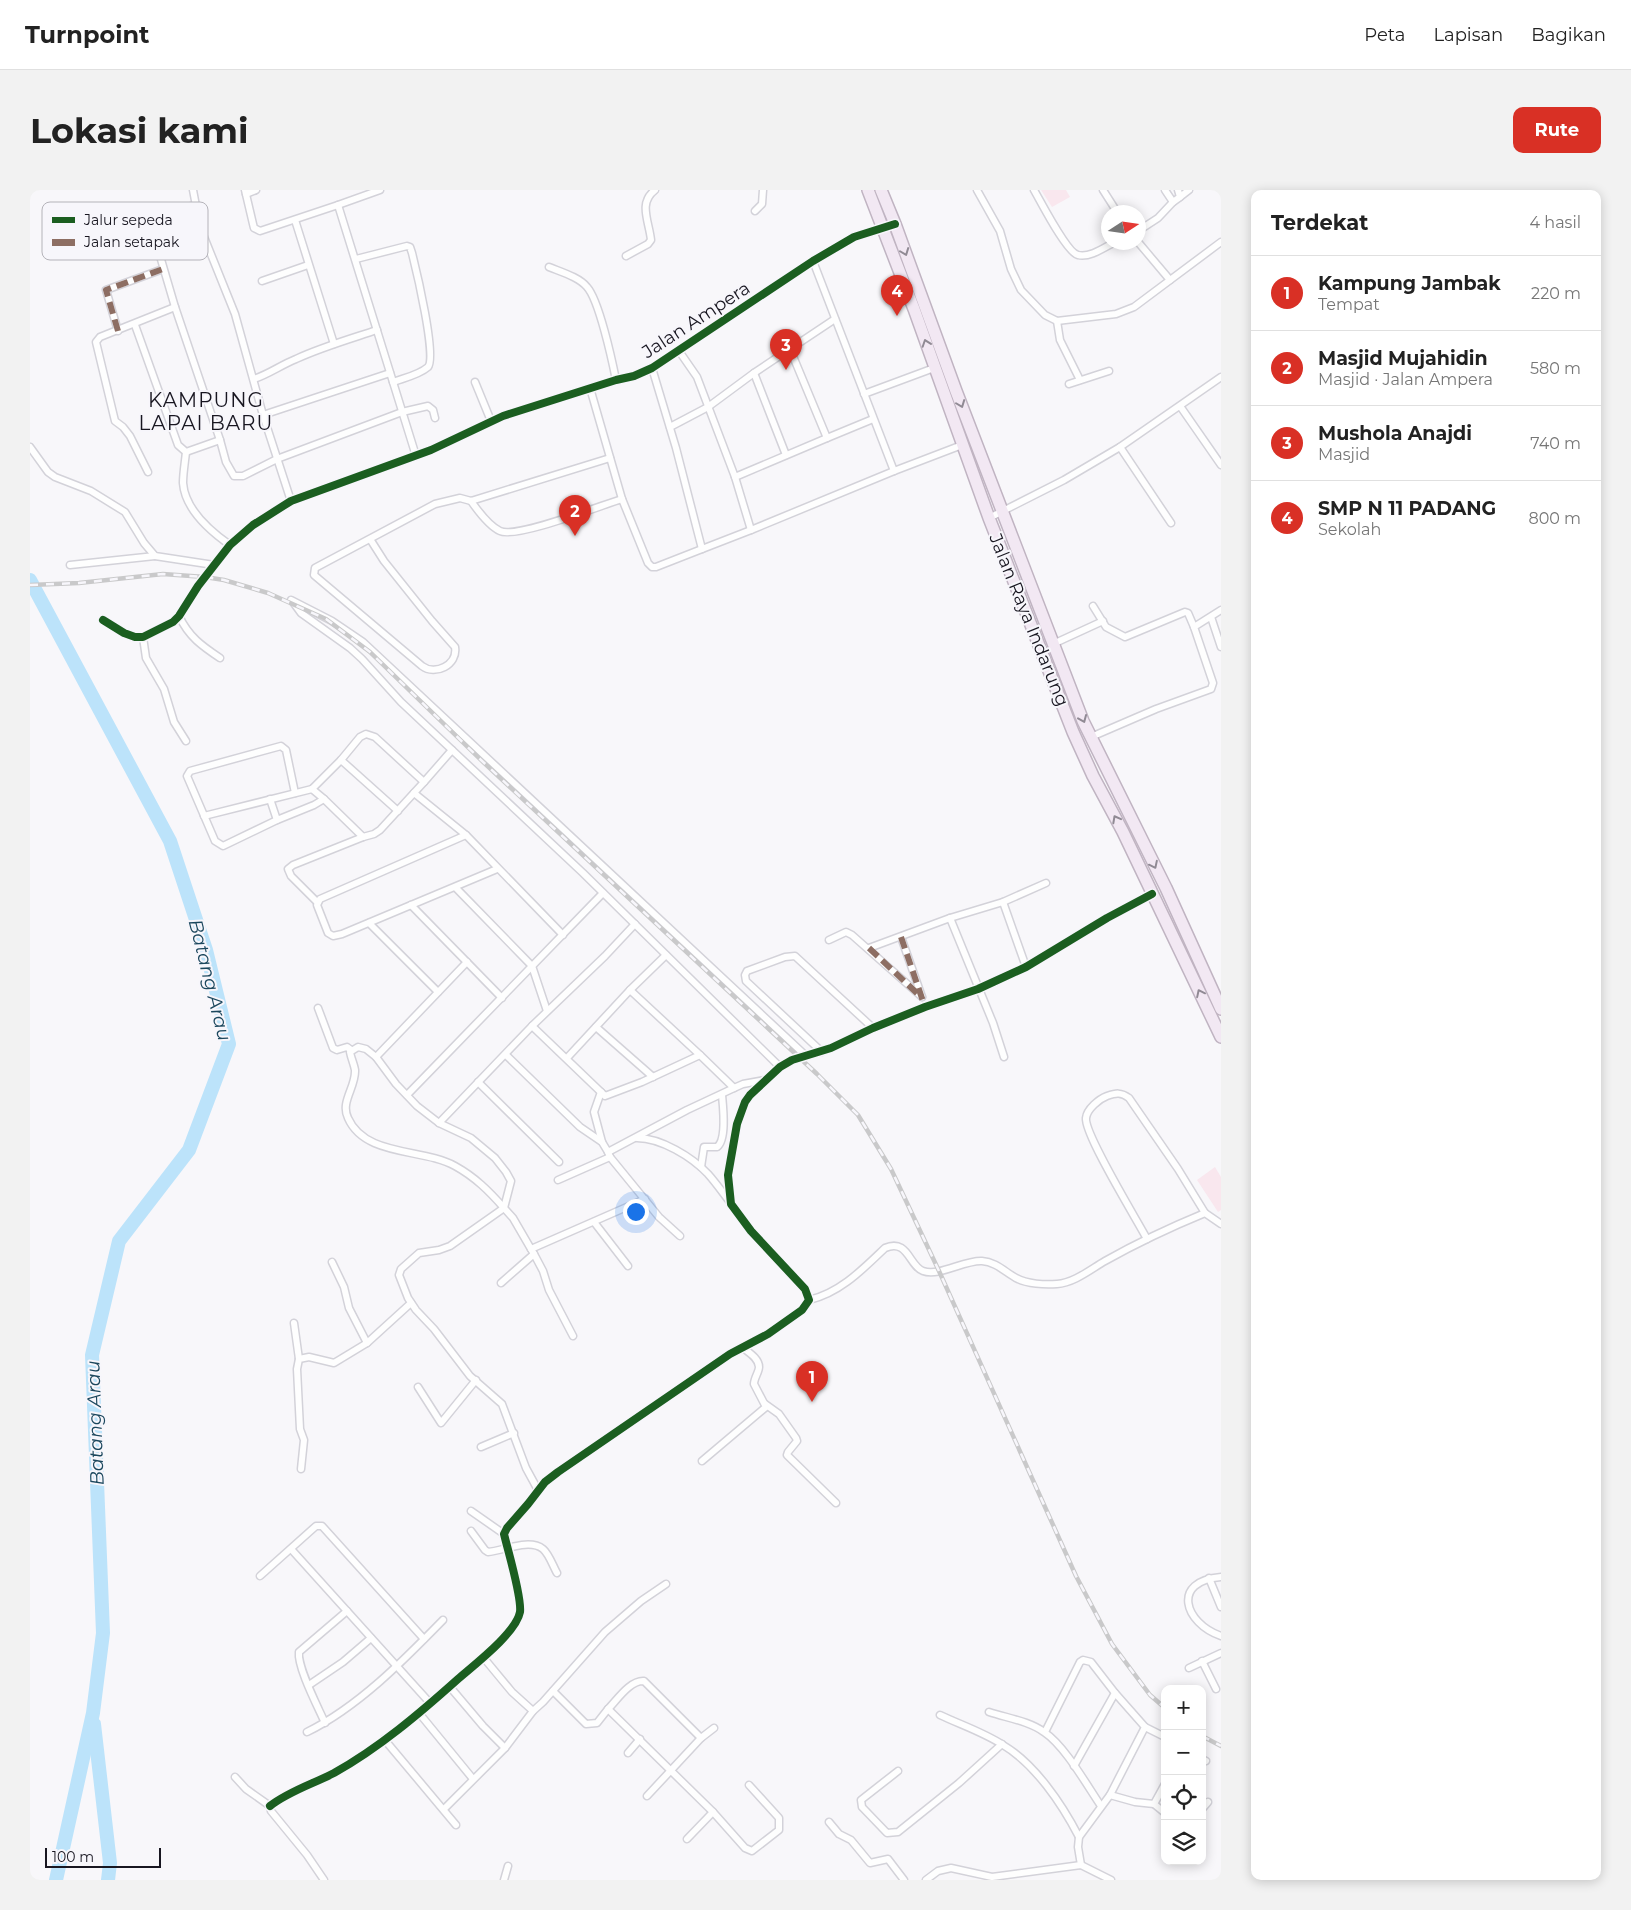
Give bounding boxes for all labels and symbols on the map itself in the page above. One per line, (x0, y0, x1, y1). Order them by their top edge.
legend (42, 202, 208, 260)
north arrow (1101, 205, 1146, 250)
text: Jalur sepeda (83, 211, 173, 229)
text: Jalan setapak (83, 233, 180, 251)
one-way arrow (899, 247, 909, 255)
pin: 4 (881, 275, 913, 316)
street label: Jalan Ampera (637, 277, 754, 364)
pin: 3 (770, 329, 802, 370)
one-way arrow (922, 339, 932, 348)
district label: KAMPUNG LAPAI BARU (139, 388, 273, 435)
one-way arrow (955, 399, 965, 408)
pin: 2 (559, 495, 591, 536)
street label: Jalan Raya Indarung (984, 530, 1074, 710)
one-way arrow (1076, 714, 1087, 723)
one-way arrow (1112, 815, 1122, 824)
one-way arrow (1148, 860, 1158, 869)
water label: Batang Arau (184, 917, 236, 1043)
one-way arrow (1196, 990, 1206, 999)
your location (623, 1199, 649, 1225)
water label: Batang Arau (81, 1360, 109, 1486)
pin: 1 (796, 1361, 828, 1402)
scale bar (45, 1845, 161, 1868)

